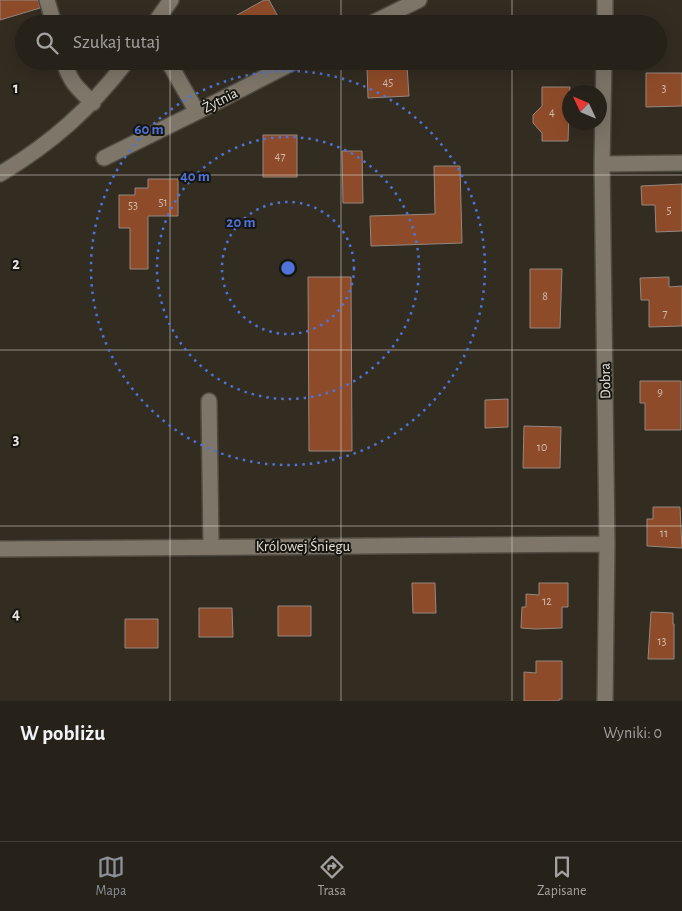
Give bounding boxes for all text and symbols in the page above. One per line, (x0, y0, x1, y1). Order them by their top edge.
search box (15, 15, 667, 70)
icon: search (33, 29, 61, 57)
text: Szukaj tutaj (73, 33, 160, 52)
house number: 45 (383, 76, 393, 88)
text: 1 (13, 80, 19, 96)
house number: 3 (662, 82, 667, 94)
street label: Żytnia (199, 84, 240, 116)
north arrow (562, 85, 607, 130)
house number: 4 (549, 106, 555, 118)
text: 60 m (134, 122, 164, 137)
house number: 47 (275, 150, 285, 162)
text: 40 m (180, 169, 210, 184)
house number: 51 (158, 196, 168, 208)
house number: 53 (128, 199, 138, 211)
house number: 5 (666, 204, 672, 216)
text: 20 m (226, 215, 256, 230)
text: 2 (12, 256, 20, 272)
centre of rings (279, 259, 297, 277)
house number: 8 (542, 290, 548, 302)
house number: 7 (662, 307, 668, 319)
street label: Dobra (598, 363, 613, 399)
house number: 9 (657, 386, 663, 398)
text: 3 (13, 431, 20, 447)
house number: 10 (537, 441, 547, 453)
house number: 11 (660, 527, 668, 539)
street label: Królowej Śniegu (256, 537, 351, 554)
house number: 12 (542, 595, 552, 607)
text: 4 (12, 606, 20, 622)
house number: 13 (657, 635, 667, 647)
text: W pobliżu (20, 723, 105, 744)
text: Wyniki: 0 (603, 725, 662, 741)
tab: Mapa (96, 853, 126, 900)
tab: Trasa (317, 853, 346, 900)
tab: Zapisane (537, 853, 587, 900)

